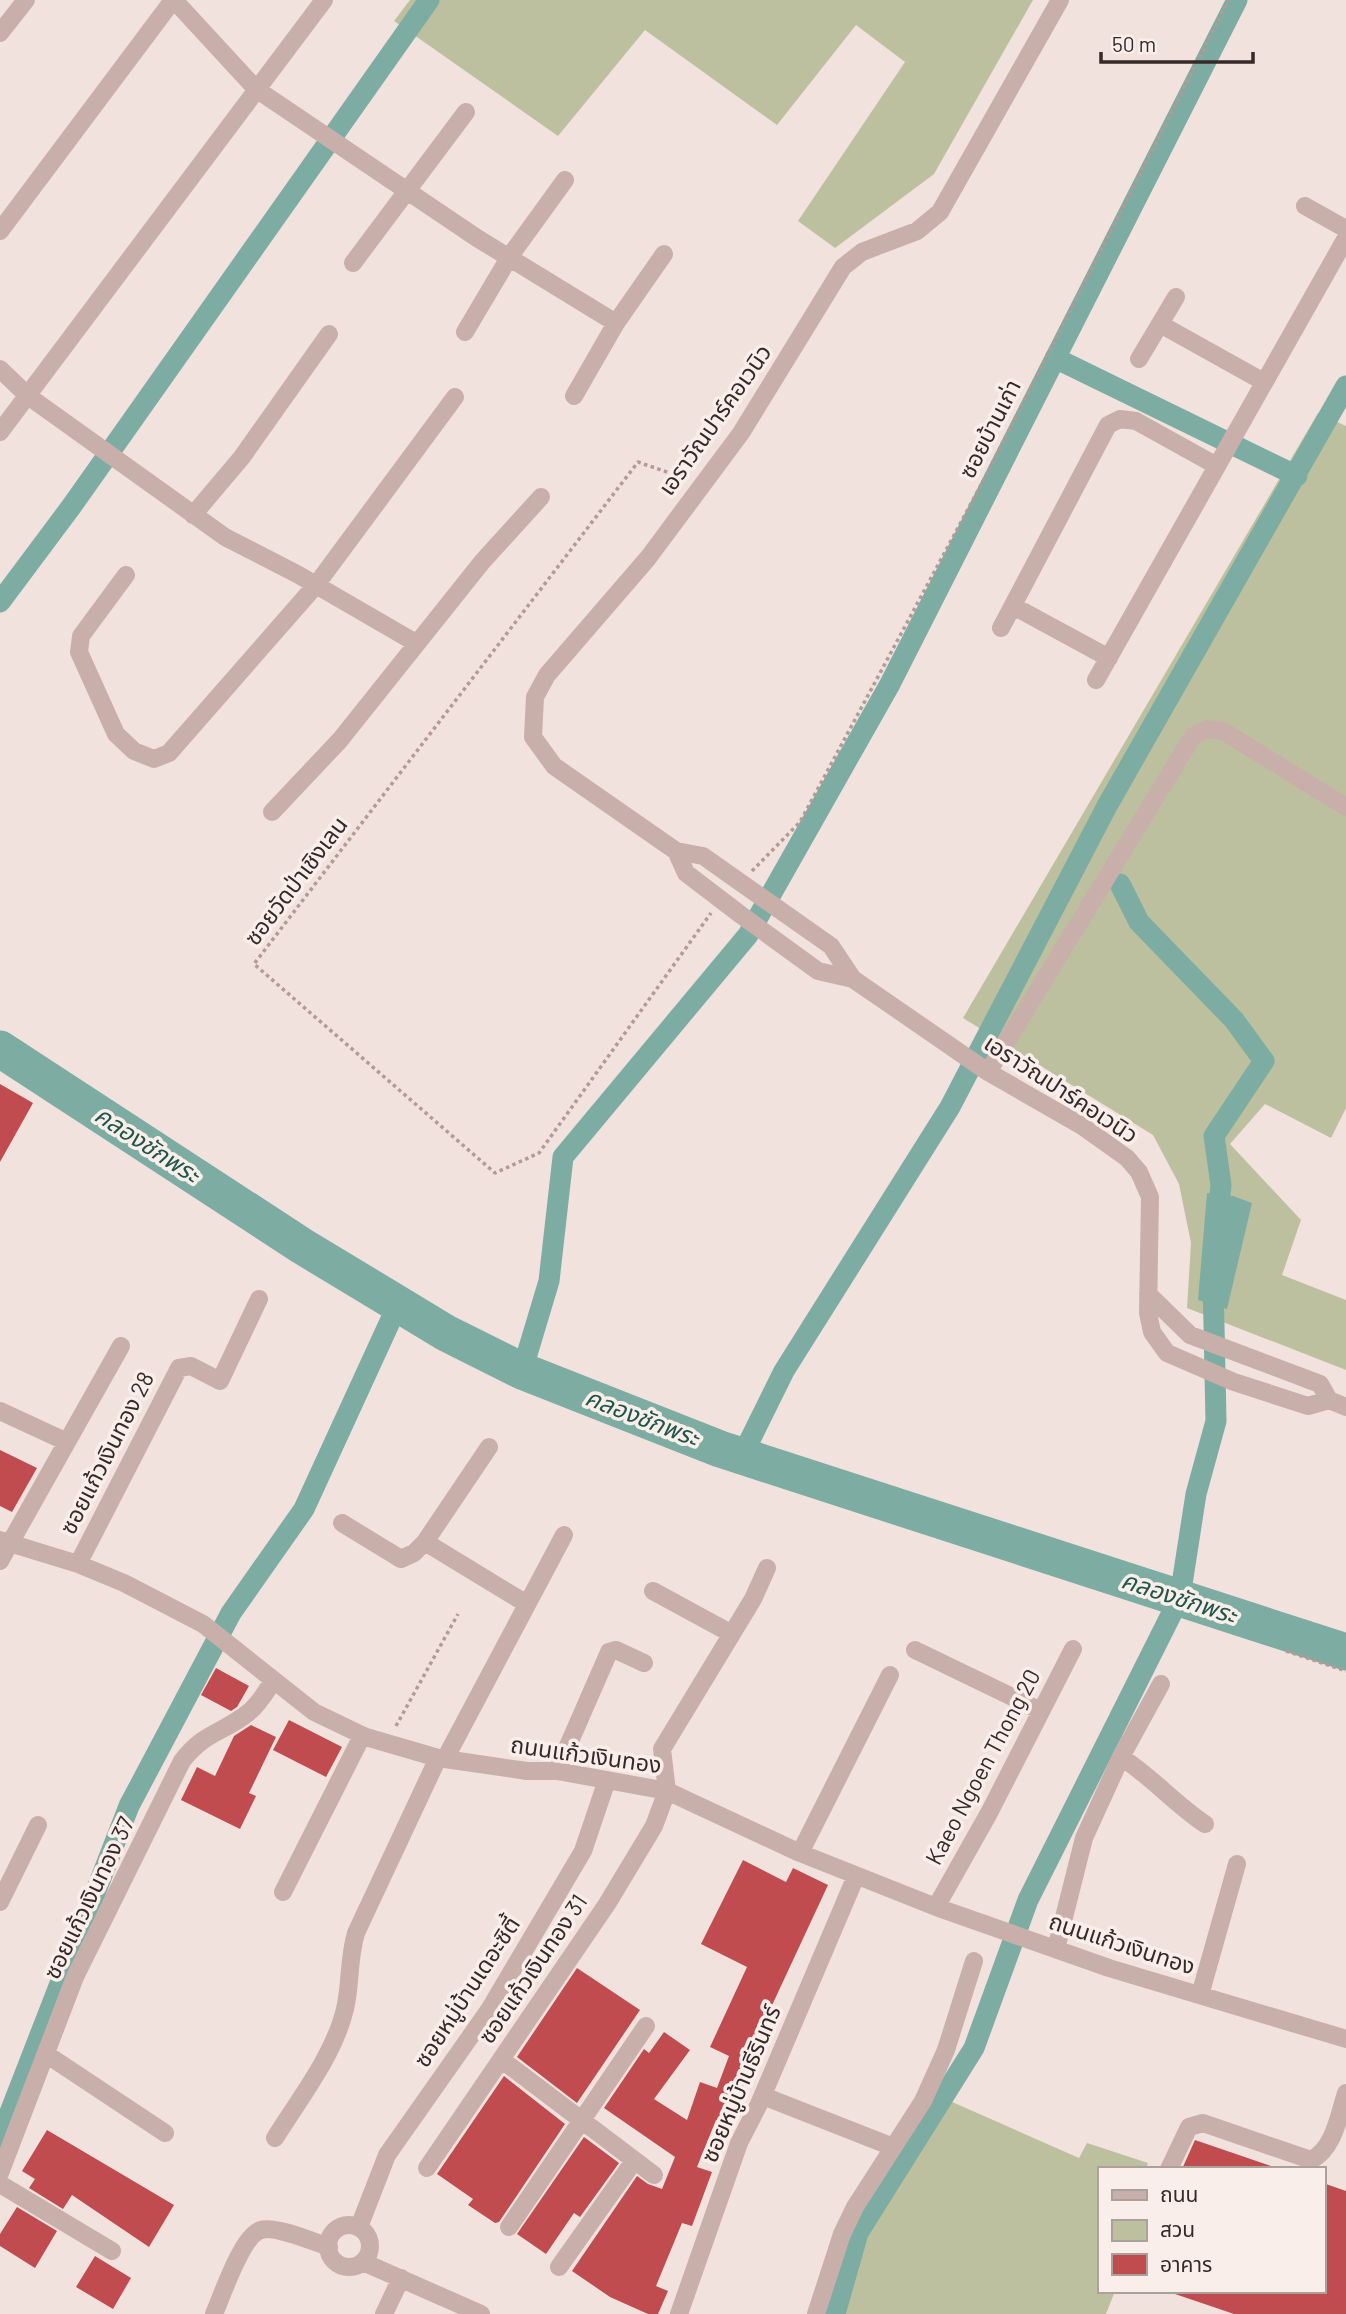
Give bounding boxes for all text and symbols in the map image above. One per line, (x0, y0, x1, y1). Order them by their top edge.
scale bar (1101, 21, 1253, 65)
text: 50 m (1112, 31, 1156, 56)
street label: เอราวัณปาร์คอเวนิว (652, 339, 777, 500)
street label: ซอยบ้านเก่า (952, 375, 1026, 483)
street label: ซอยวัดป่าเชิงเลน (238, 811, 353, 950)
street label: เอราวัณปาร์คอเวนิว (979, 1028, 1144, 1148)
water label: คลองชักพระ (90, 1099, 207, 1189)
street label: ซอยแก้วเงินทอง 28 (53, 1367, 159, 1538)
water label: คลองชักพระ (582, 1382, 705, 1452)
water label: คลองชักพระ (1118, 1564, 1242, 1629)
street label: Kaeo Ngoen Thong 20 (919, 1664, 1045, 1869)
street label: ถนนแก้วเงินทอง (509, 1730, 663, 1778)
street label: ซอยแก้วเงินทอง 37 (37, 1812, 140, 1983)
street label: ซอยแก้วเงินทอง 31 (472, 1888, 592, 2048)
street label: ถนนแก้วเงินทอง (1046, 1906, 1199, 1980)
street label: ซอยหมู่บ้านเดอะซิตี้ (406, 1910, 527, 2073)
street label: ซอยหมู่บ้านธีรินทร์ (694, 2000, 788, 2167)
legend (1098, 2167, 1325, 2293)
text: ถนน (1160, 2181, 1198, 2206)
text: สวน (1160, 2216, 1195, 2241)
text: อาคาร (1160, 2251, 1212, 2276)

